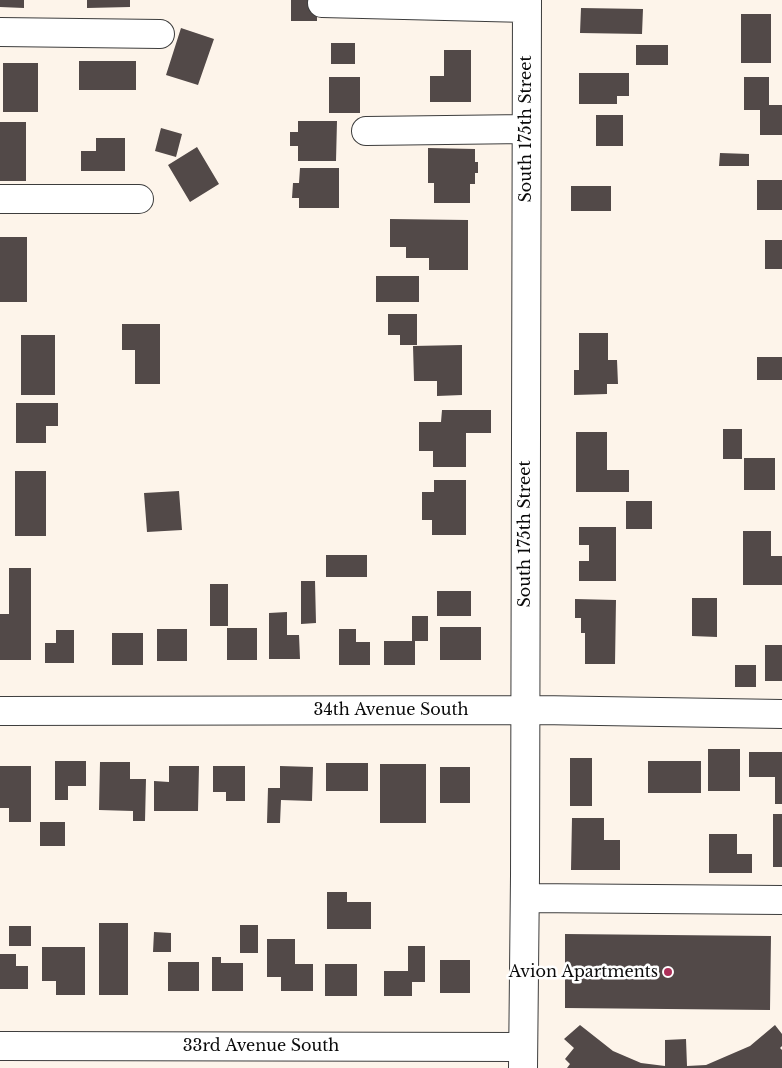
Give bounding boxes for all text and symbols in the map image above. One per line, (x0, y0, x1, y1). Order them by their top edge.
street label: South 175th Street (516, 56, 536, 202)
street label: South 175th Street (515, 461, 535, 607)
street label: 34th Avenue South (314, 700, 468, 720)
place label: Avion Apartments (509, 962, 658, 982)
marker: Avion Apartments (662, 966, 674, 978)
street label: 33rd Avenue South (183, 1036, 339, 1056)

